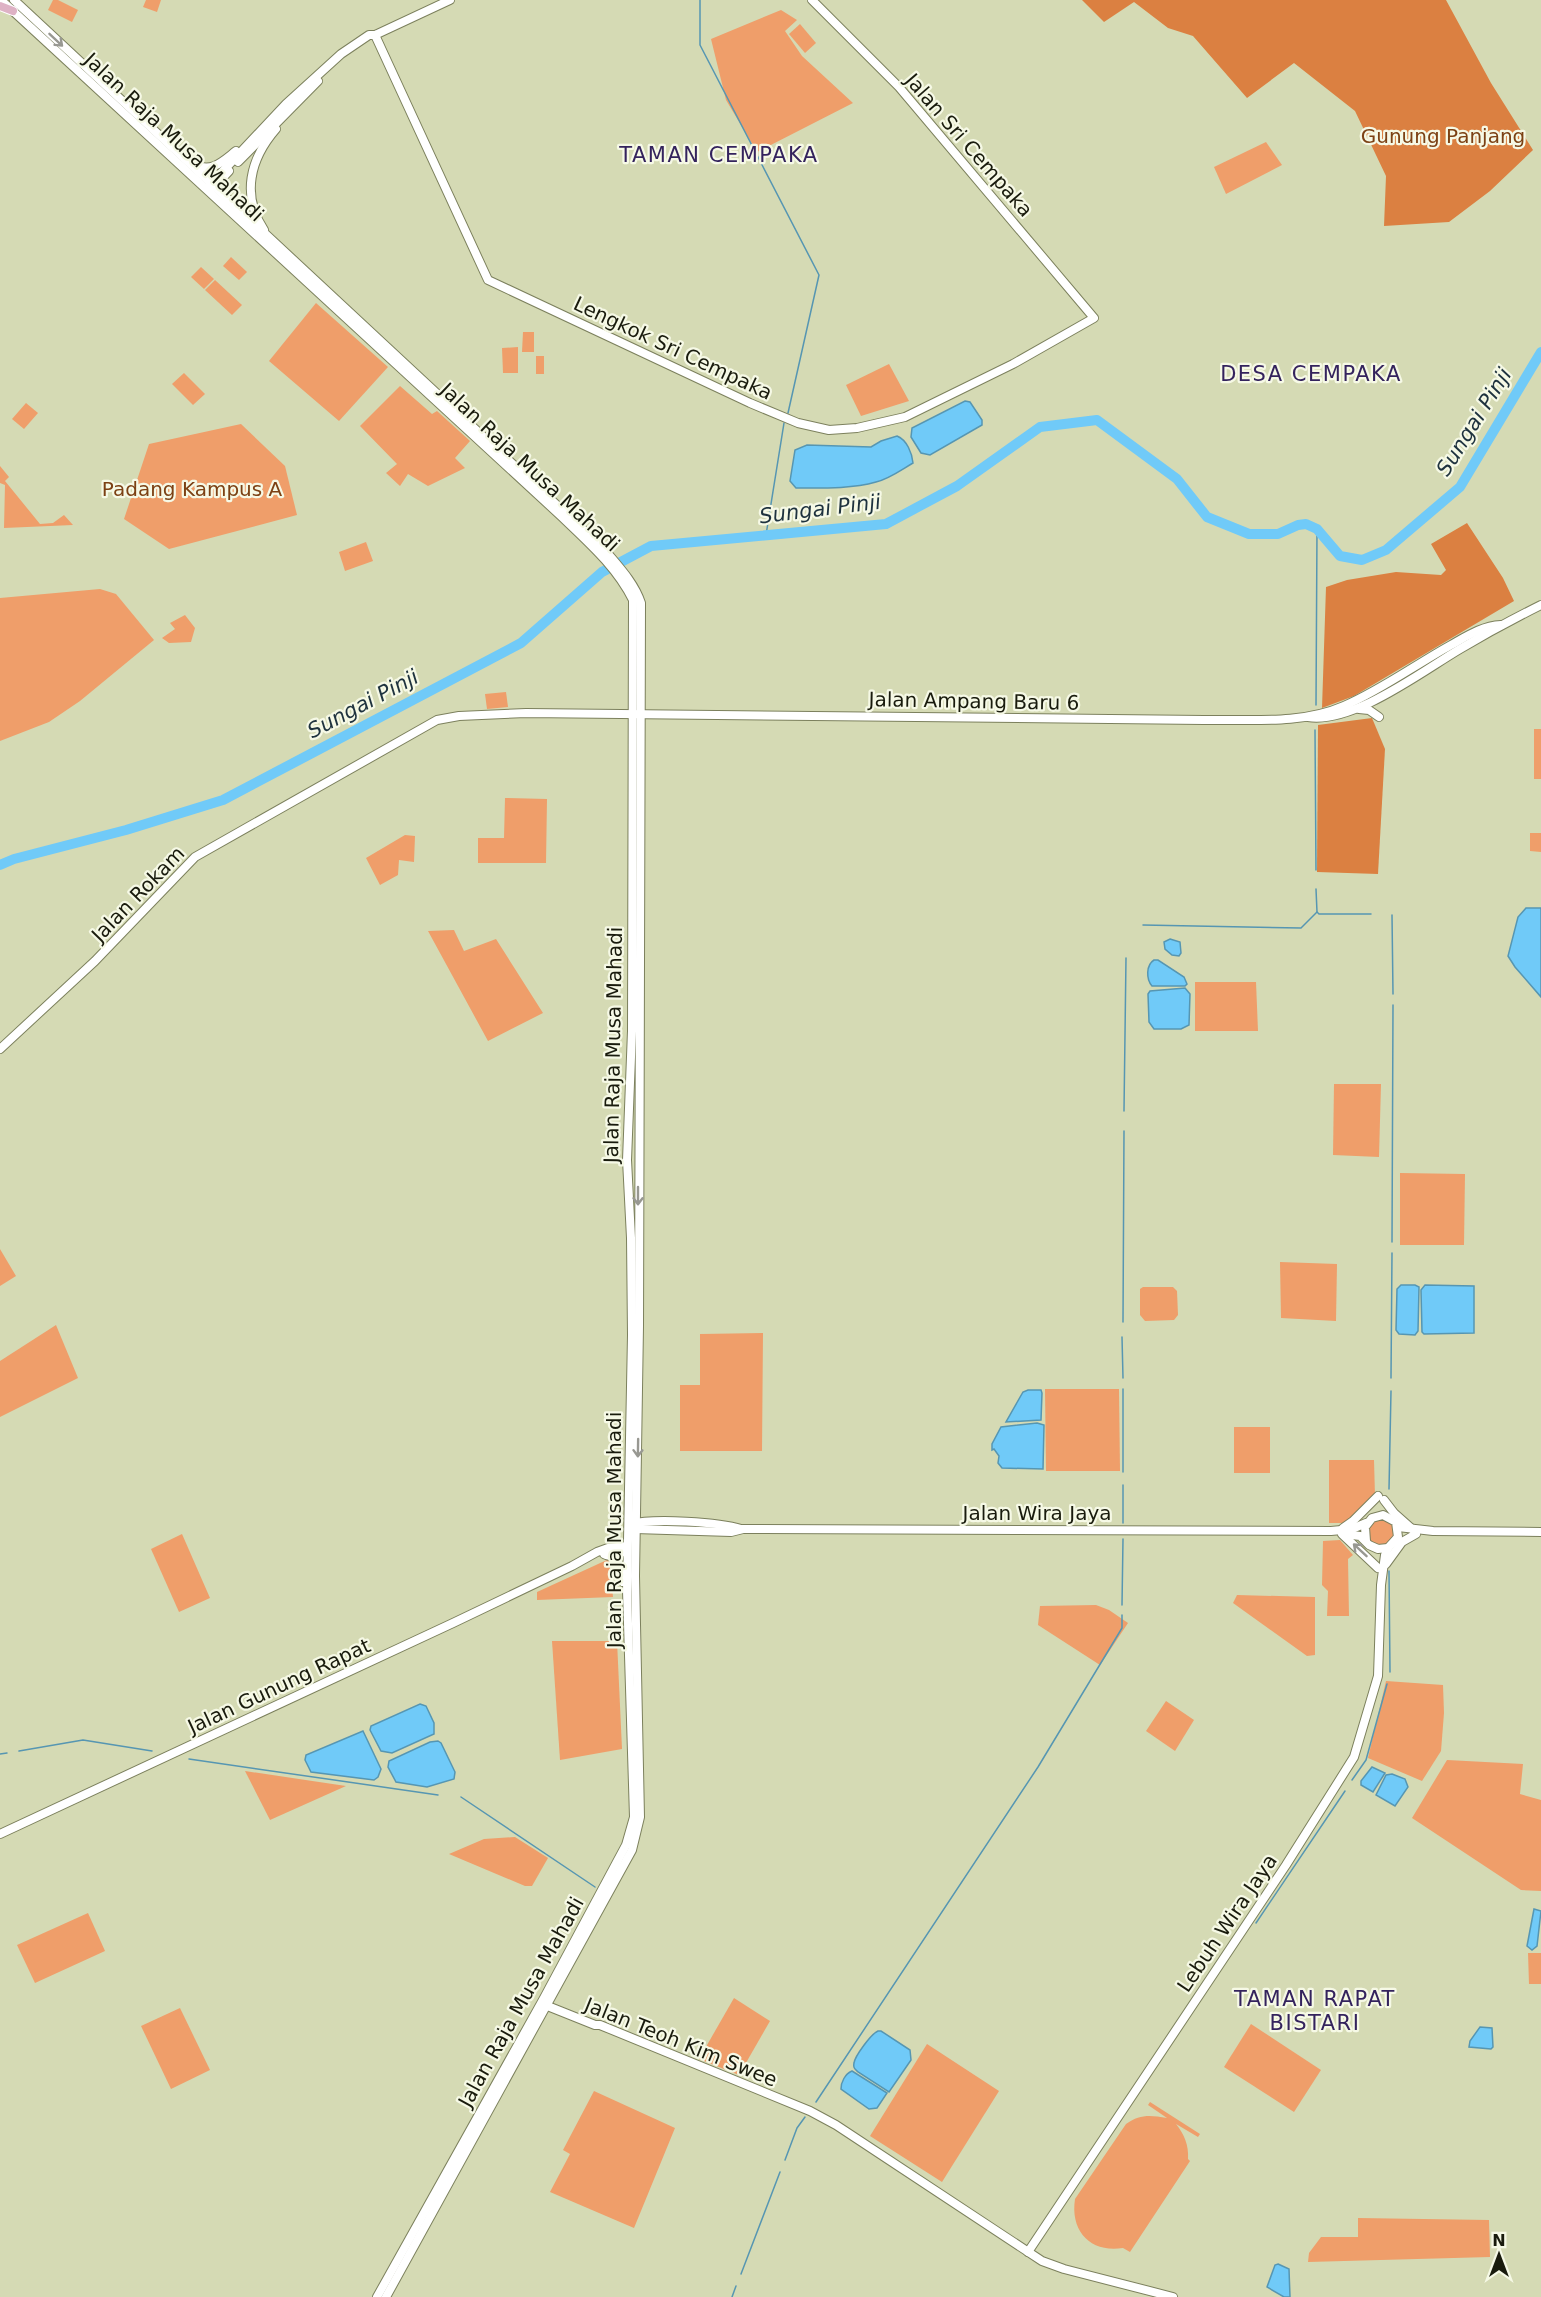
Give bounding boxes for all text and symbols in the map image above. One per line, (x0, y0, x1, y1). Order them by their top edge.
one-way arrow (49, 33, 64, 47)
street label: Jalan Raja Musa Mahadi (78, 46, 269, 226)
street label: Jalan Sri Cempaka (899, 67, 1038, 222)
park label: Gunung Panjang (1361, 124, 1525, 148)
district label: TAMAN CEMPAKA (618, 143, 819, 167)
street label: Lengkok Sri Cempaka (570, 291, 776, 405)
district label: DESA CEMPAKA (1220, 362, 1402, 386)
water label: Sungai Pinji (1431, 364, 1517, 480)
street label: Jalan Raja Musa Mahadi (434, 376, 625, 556)
park label: Padang Kampus A (102, 477, 283, 501)
water label: Sungai Pinji (758, 490, 882, 528)
water label: Sungai Pinji (303, 665, 423, 743)
street label: Jalan Ampang Baru 6 (866, 687, 1080, 715)
street label: Jalan Rokam (85, 841, 189, 948)
street label: Jalan Raja Musa Mahadi (599, 927, 627, 1165)
one-way arrow (632, 1185, 644, 1205)
street label: Jalan Raja Musa Mahadi (602, 1412, 626, 1650)
one-way arrow (632, 1437, 644, 1457)
street label: Jalan Wira Jaya (961, 1501, 1111, 1525)
one-way arrow (1353, 1543, 1368, 1557)
street label: Jalan Gunung Rapat (182, 1633, 374, 1740)
street label: Lebuh Wira Jaya (1172, 1849, 1282, 1997)
street label: Jalan Raja Musa Mahadi (452, 1893, 589, 2113)
district label: TAMAN RAPAT BISTARI (1233, 1987, 1396, 2035)
street label: Jalan Teoh Kim Swee (579, 1992, 781, 2092)
north arrow (1469, 2225, 1529, 2285)
text: N (1492, 2231, 1506, 2250)

